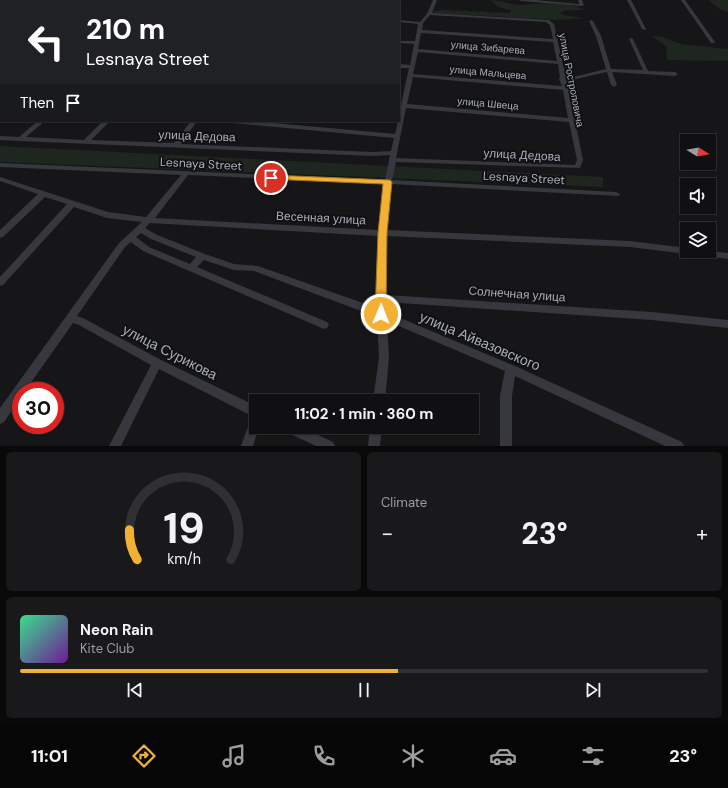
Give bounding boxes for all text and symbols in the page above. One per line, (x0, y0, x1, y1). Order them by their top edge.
text: 210 m (86, 11, 165, 48)
icon: left (20, 16, 72, 68)
street label: улица Ростроповича (556, 32, 587, 129)
street label: улица Зибарева (450, 38, 526, 57)
text: Lesnaya Street (86, 47, 209, 71)
street label: улица Мальцева (449, 63, 527, 82)
icon: arrive (62, 92, 84, 114)
text: Then (20, 93, 54, 113)
street label: улица Швеца (457, 94, 520, 113)
street label: улица Дедова (158, 127, 236, 145)
north arrow (680, 134, 716, 170)
map controls (680, 134, 716, 258)
street label: улица Дедова (483, 145, 561, 165)
street label: Lesnaya Street (160, 154, 243, 174)
pin (254, 161, 288, 195)
icon: arrive (260, 167, 282, 189)
street label: Lesnaya Street (483, 168, 566, 188)
button: sound (680, 178, 716, 214)
street label: Весенная улица (276, 208, 367, 228)
button: layers (680, 222, 716, 258)
street label: Солнечная улица (468, 283, 566, 305)
position arrow (360, 293, 402, 335)
street label: улица Айвазовского (417, 307, 543, 375)
street label: улица Сурикова (120, 320, 221, 384)
speed limit sign: 30 (12, 382, 64, 434)
text: 11:02 · 1 min · 360 m (295, 404, 433, 424)
text: Climate (381, 494, 427, 511)
text: 19 (163, 501, 204, 555)
text: 23° (521, 514, 568, 553)
text: − (381, 519, 393, 548)
text: + (696, 519, 708, 548)
text: km/h (167, 549, 200, 567)
text: Neon Rain (80, 620, 153, 640)
text: Kite Club (80, 640, 134, 657)
icon: previous (124, 679, 146, 701)
icon: pause (353, 679, 375, 701)
icon: next (582, 679, 604, 701)
icon: directions (130, 742, 158, 770)
icon: music (220, 742, 248, 770)
icon: phone (310, 742, 338, 770)
icon: climate (399, 742, 427, 770)
icon: car (489, 742, 517, 770)
icon: filters (579, 742, 607, 770)
text: 11:01 (31, 744, 68, 768)
text: 23° (669, 744, 697, 768)

